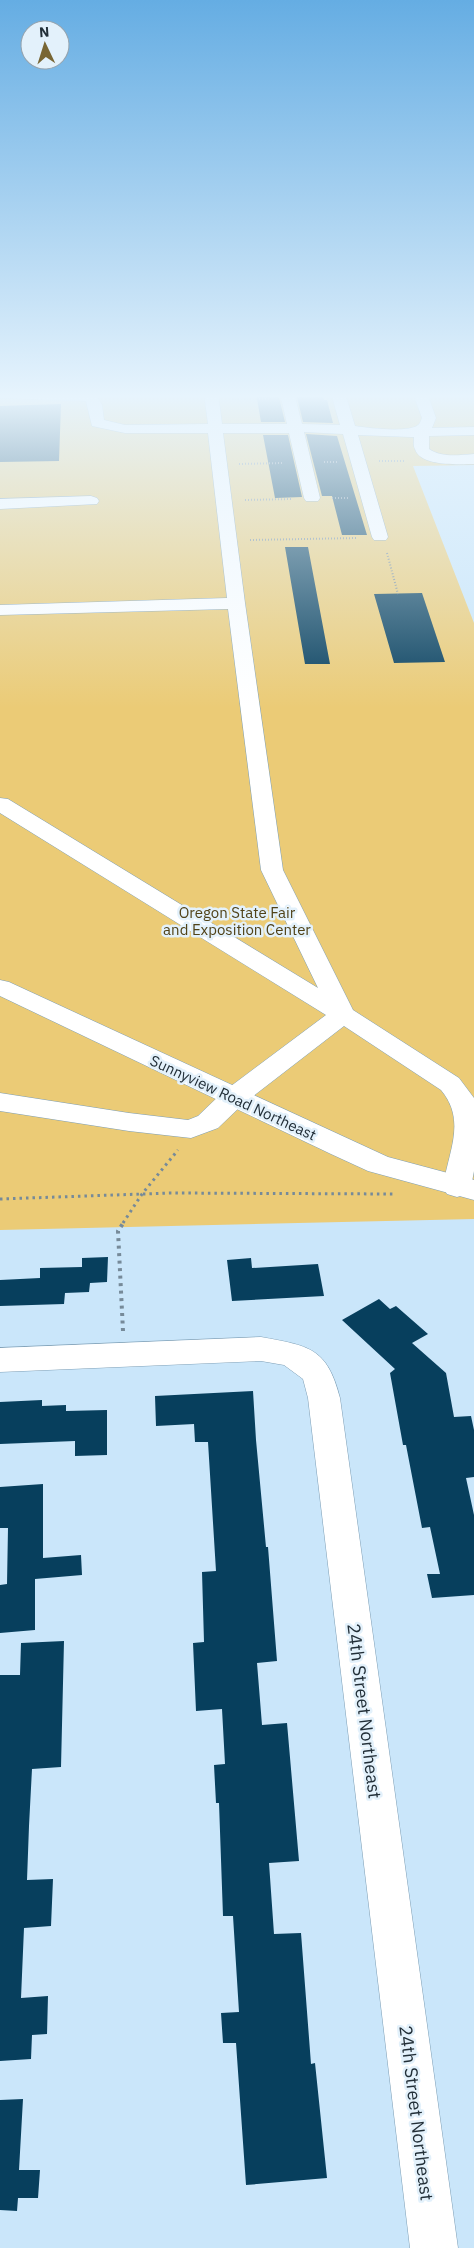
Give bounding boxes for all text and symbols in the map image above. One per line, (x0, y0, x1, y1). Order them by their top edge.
north arrow (20, 20, 70, 70)
text: N (38, 23, 50, 41)
park label: Oregon State Fair and Exposition Center (163, 903, 311, 939)
street label: Sunnyview Road Northeast (147, 1051, 319, 1144)
street label: 24th Street Northeast (342, 1622, 387, 1800)
street label: 24th Street Northeast (394, 2024, 439, 2202)

